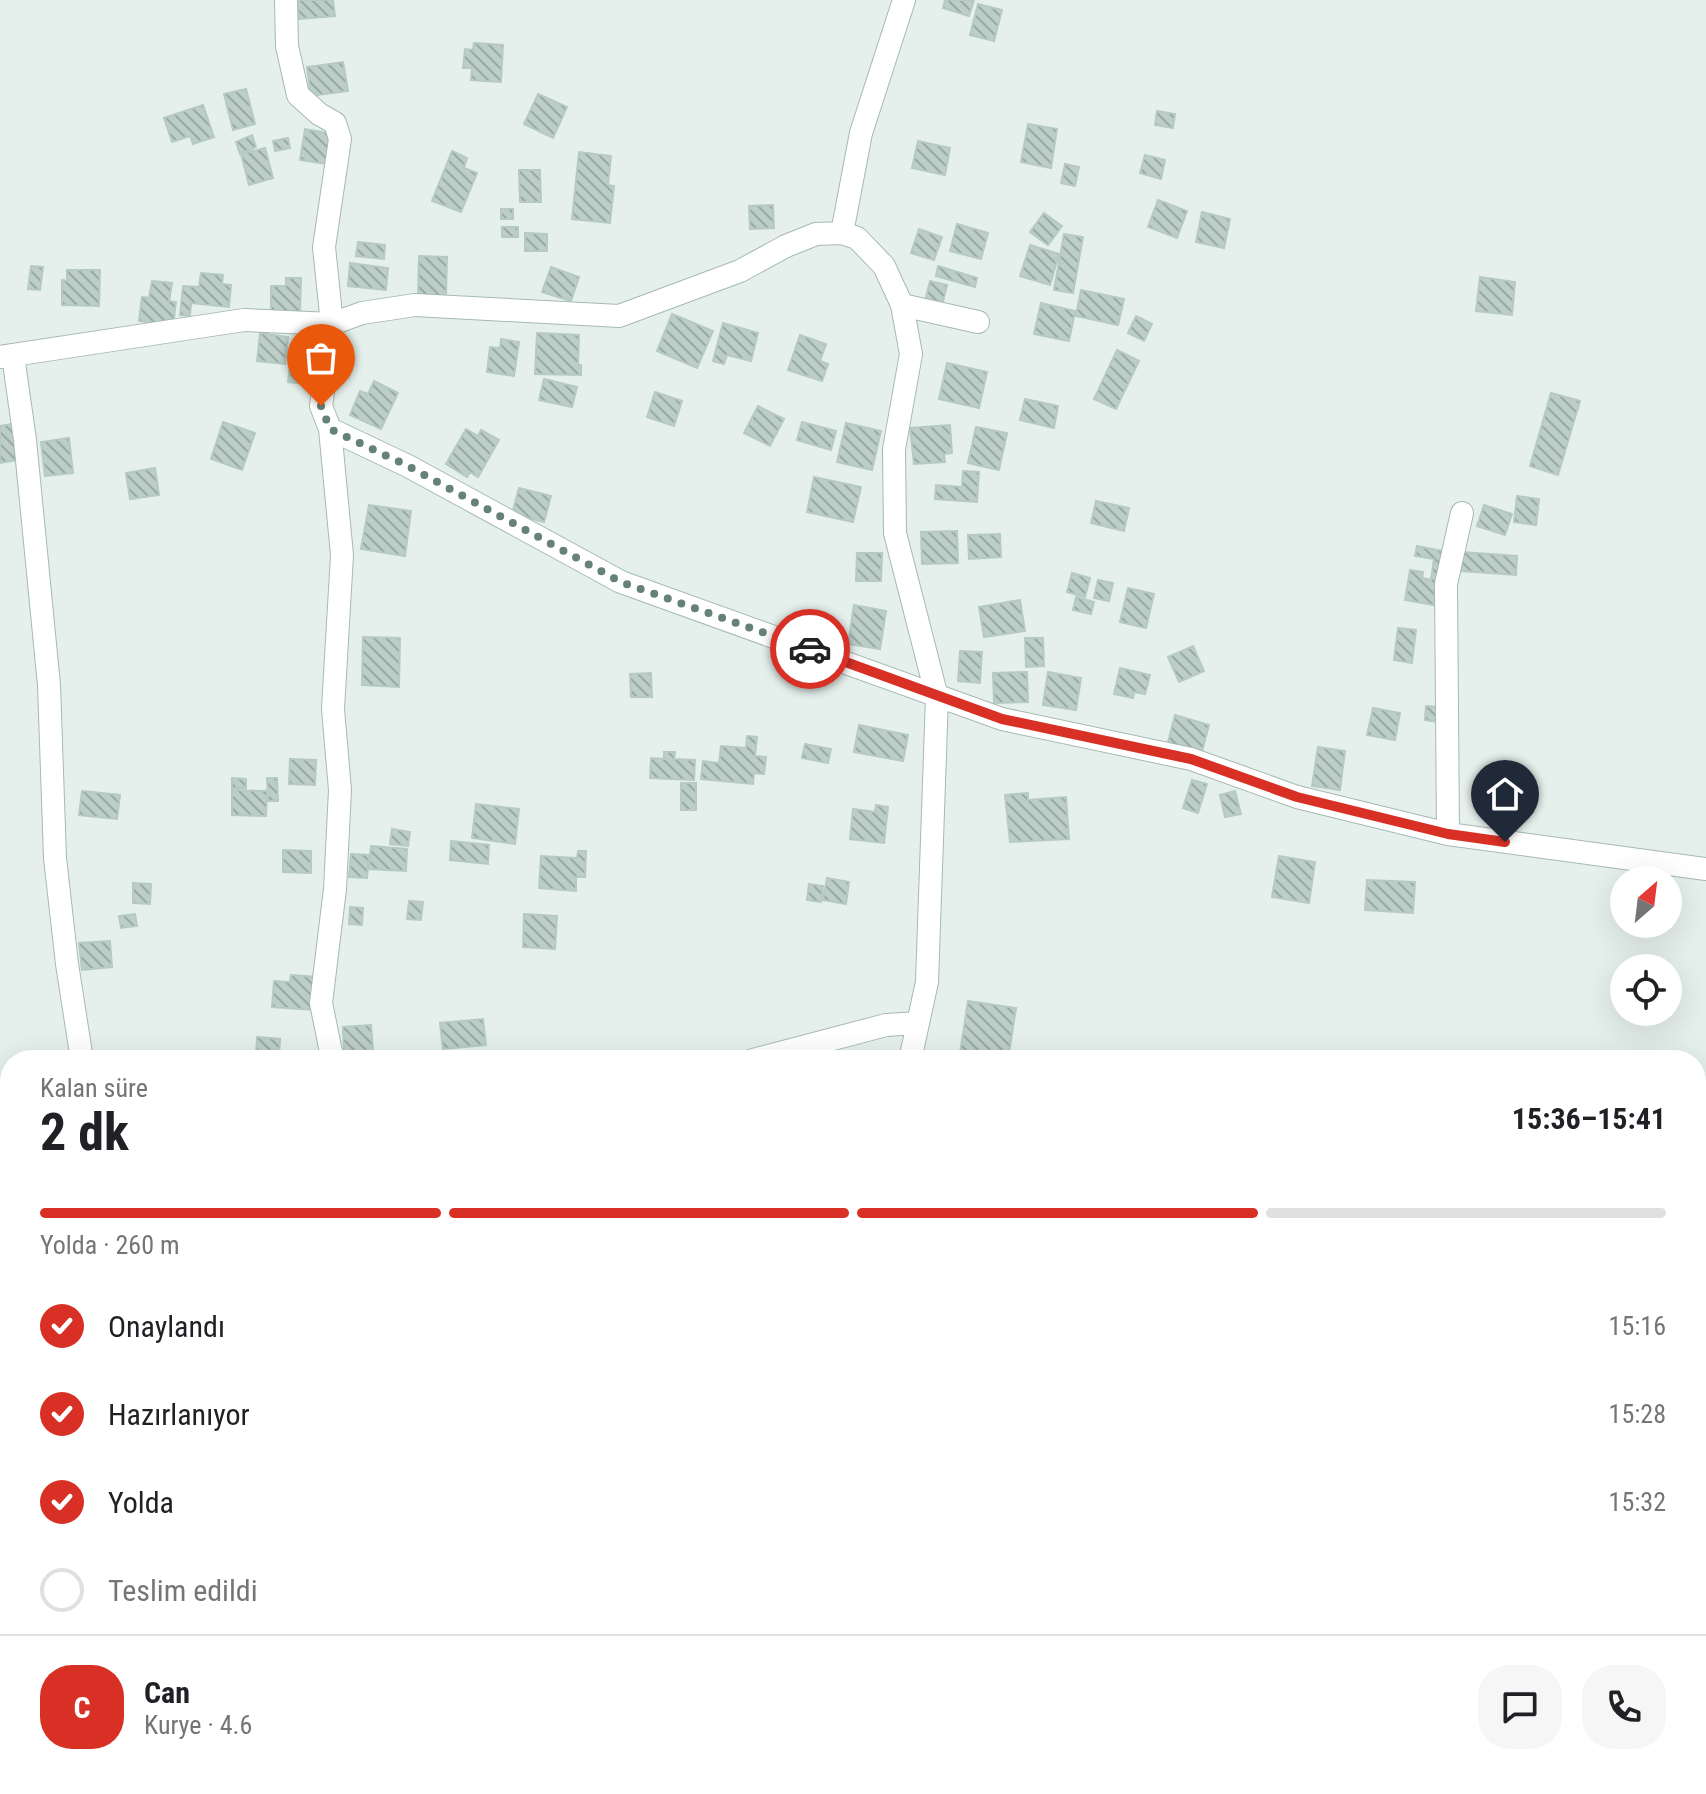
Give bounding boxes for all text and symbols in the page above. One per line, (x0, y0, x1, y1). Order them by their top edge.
pin (287, 324, 355, 406)
icon: bag (299, 336, 343, 380)
courier (770, 609, 850, 689)
icon: car (788, 627, 832, 671)
pin (1471, 760, 1539, 842)
icon: home (1483, 772, 1527, 816)
north arrow (1610, 866, 1682, 938)
map controls (1610, 866, 1682, 1026)
button: locate (1610, 954, 1682, 1026)
text: Kalan süre (40, 1073, 148, 1103)
text: 15:36–15:41 (1512, 1101, 1666, 1136)
text: 2 dk (40, 1102, 129, 1163)
text: Yolda · 260 m (40, 1230, 180, 1260)
icon: check (40, 1304, 84, 1348)
text: Onaylandı (108, 1309, 225, 1344)
text: 15:16 (1609, 1311, 1666, 1341)
icon: check (40, 1392, 84, 1436)
text: Hazırlanıyor (108, 1397, 250, 1432)
text: 15:28 (1609, 1399, 1666, 1429)
icon: check (40, 1480, 84, 1524)
text: Yolda (108, 1485, 174, 1520)
text: 15:32 (1609, 1487, 1666, 1517)
text: Teslim edildi (108, 1573, 258, 1608)
button: chat (1478, 1665, 1562, 1749)
button: phone (1582, 1665, 1666, 1749)
text: Can (144, 1675, 190, 1710)
text: C (73, 1690, 91, 1725)
text: Kurye · 4.6 (144, 1710, 252, 1740)

